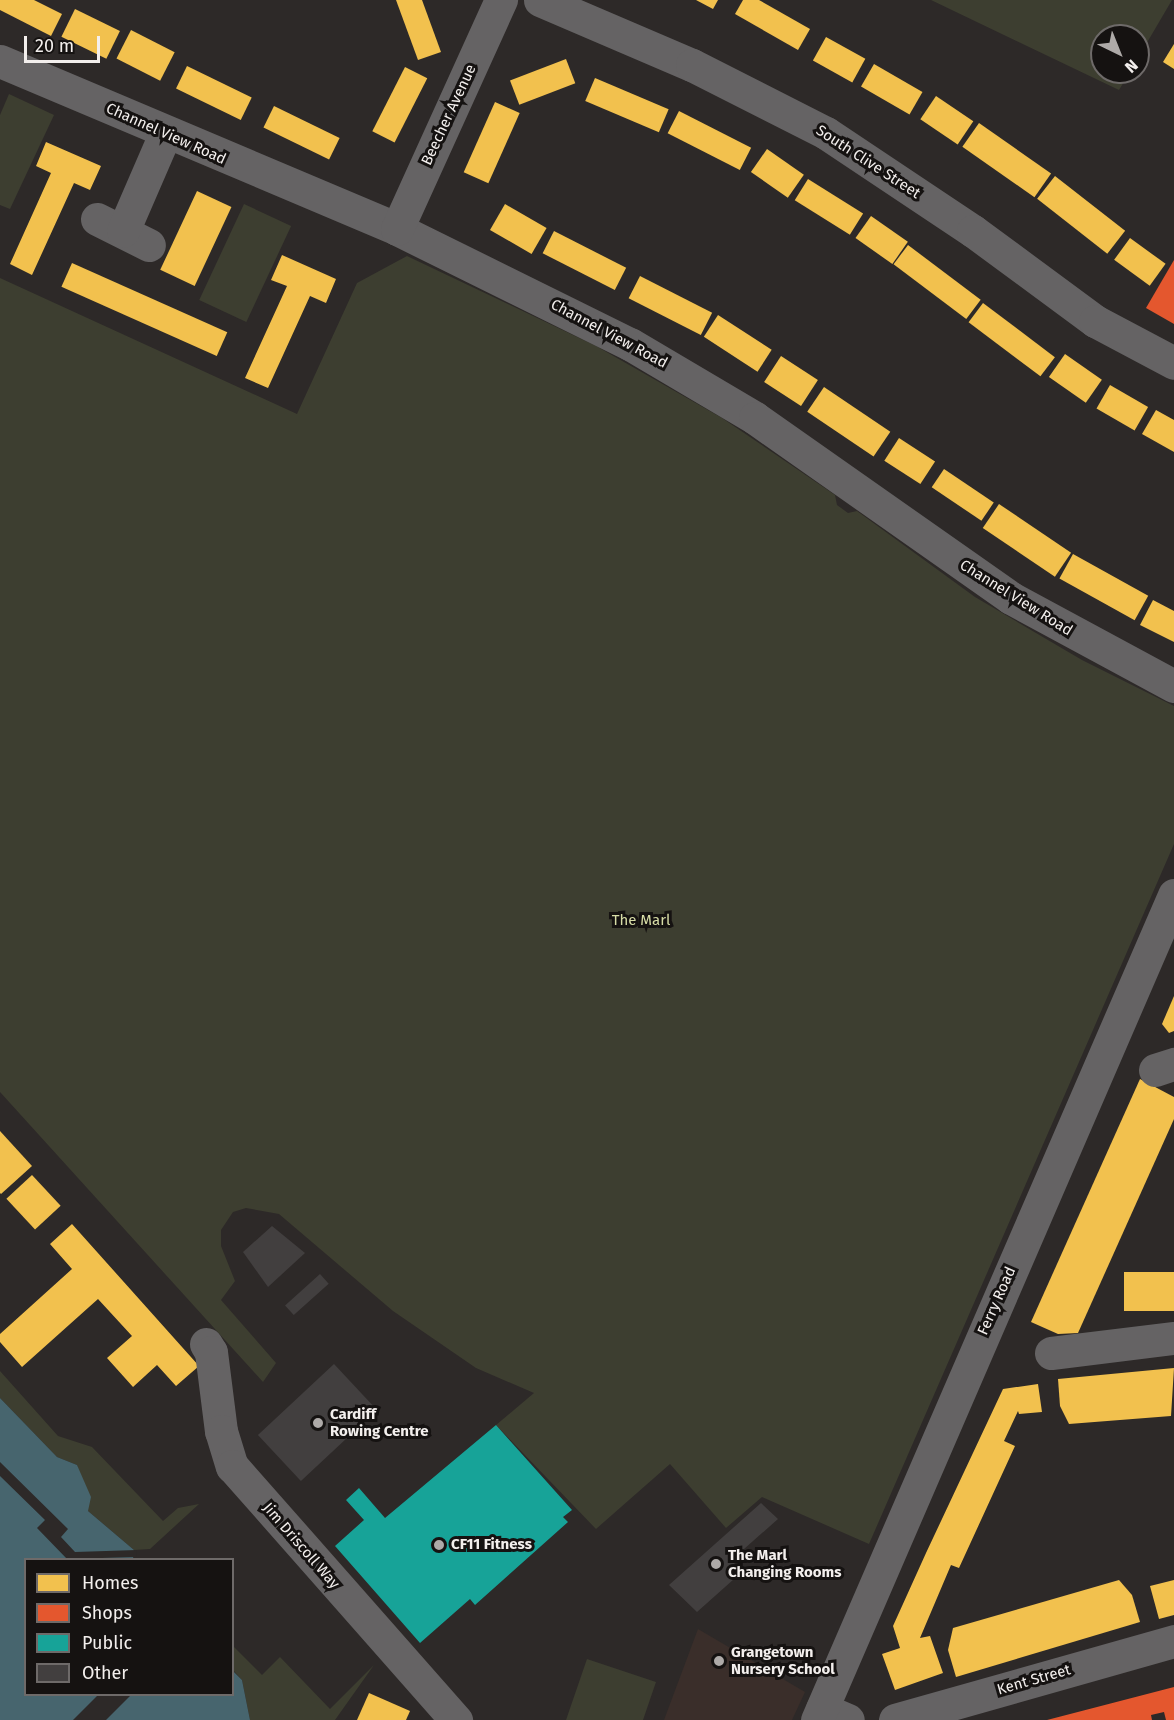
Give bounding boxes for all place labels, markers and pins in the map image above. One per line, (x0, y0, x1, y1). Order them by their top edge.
place label: Cardiff Rowing Centre (330, 1405, 429, 1440)
marker: Cardiff Rowing Centre (311, 1416, 325, 1430)
place label: CF11 Fitness (451, 1536, 532, 1554)
marker: CF11 Fitness (432, 1538, 446, 1552)
place label: The Marl Changing Rooms (728, 1546, 841, 1581)
marker: The Marl Changing Rooms (709, 1557, 723, 1571)
place label: Grangetown Nursery School (731, 1643, 835, 1678)
marker: Grangetown Nursery School (712, 1654, 726, 1668)

